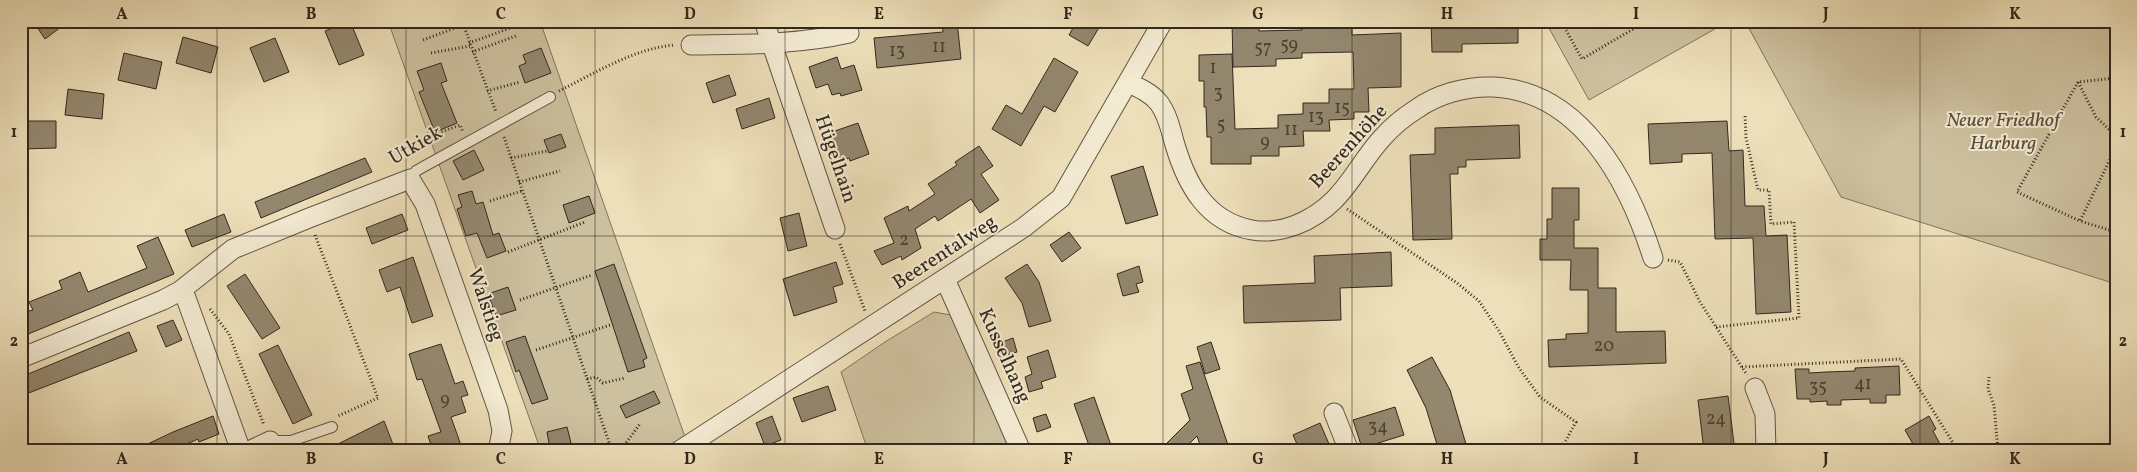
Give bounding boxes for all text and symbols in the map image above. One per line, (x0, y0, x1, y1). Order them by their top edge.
text: A (116, 4, 128, 26)
text: B (306, 4, 317, 26)
text: C (496, 4, 506, 26)
text: D (684, 4, 696, 26)
text: E (874, 4, 884, 26)
text: F (1063, 4, 1073, 26)
text: G (1252, 4, 1264, 26)
text: H (1441, 4, 1453, 26)
text: I (1633, 4, 1639, 26)
text: J (1822, 4, 1829, 26)
text: K (2009, 4, 2021, 26)
house number: 59 (1280, 33, 1298, 58)
house number: 11 (932, 35, 946, 60)
house number: 57 (1254, 36, 1272, 61)
house number: 13 (889, 39, 905, 64)
house number: 1 (1210, 56, 1216, 81)
house number: 3 (1213, 81, 1223, 106)
house number: 15 (1334, 96, 1350, 121)
street label: Beerenhöhe (1303, 99, 1395, 195)
house number: 13 (1308, 105, 1324, 130)
park label: Neuer Friedhof Harburg (1946, 107, 2064, 158)
street label: Hügelhain (807, 111, 863, 207)
house number: 5 (1217, 113, 1225, 138)
house number: 11 (1284, 118, 1298, 143)
street label: Utkiek (384, 119, 448, 173)
text: 1 (11, 122, 17, 144)
text: 1 (2120, 122, 2126, 144)
house number: 9 (1260, 130, 1270, 155)
street label: Beerentalweg (887, 209, 1003, 297)
house number: 2 (899, 228, 909, 253)
street label: Walstieg (459, 265, 511, 345)
street label: Kusselhang (971, 304, 1037, 408)
text: 2 (10, 331, 18, 353)
text: 2 (2119, 331, 2127, 353)
house number: 20 (1594, 334, 1614, 359)
house number: 41 (1854, 372, 1872, 397)
house number: 35 (1809, 375, 1827, 400)
house number: 9 (440, 388, 450, 413)
house number: 24 (1706, 407, 1726, 432)
house number: 34 (1368, 415, 1388, 440)
text: A (116, 449, 128, 471)
text: B (306, 449, 317, 471)
text: C (496, 449, 506, 471)
text: D (684, 449, 696, 471)
text: E (874, 449, 884, 471)
text: F (1063, 449, 1073, 471)
text: G (1252, 449, 1264, 471)
text: H (1441, 449, 1453, 471)
text: I (1633, 449, 1639, 471)
text: J (1822, 449, 1829, 471)
text: K (2009, 449, 2021, 471)

